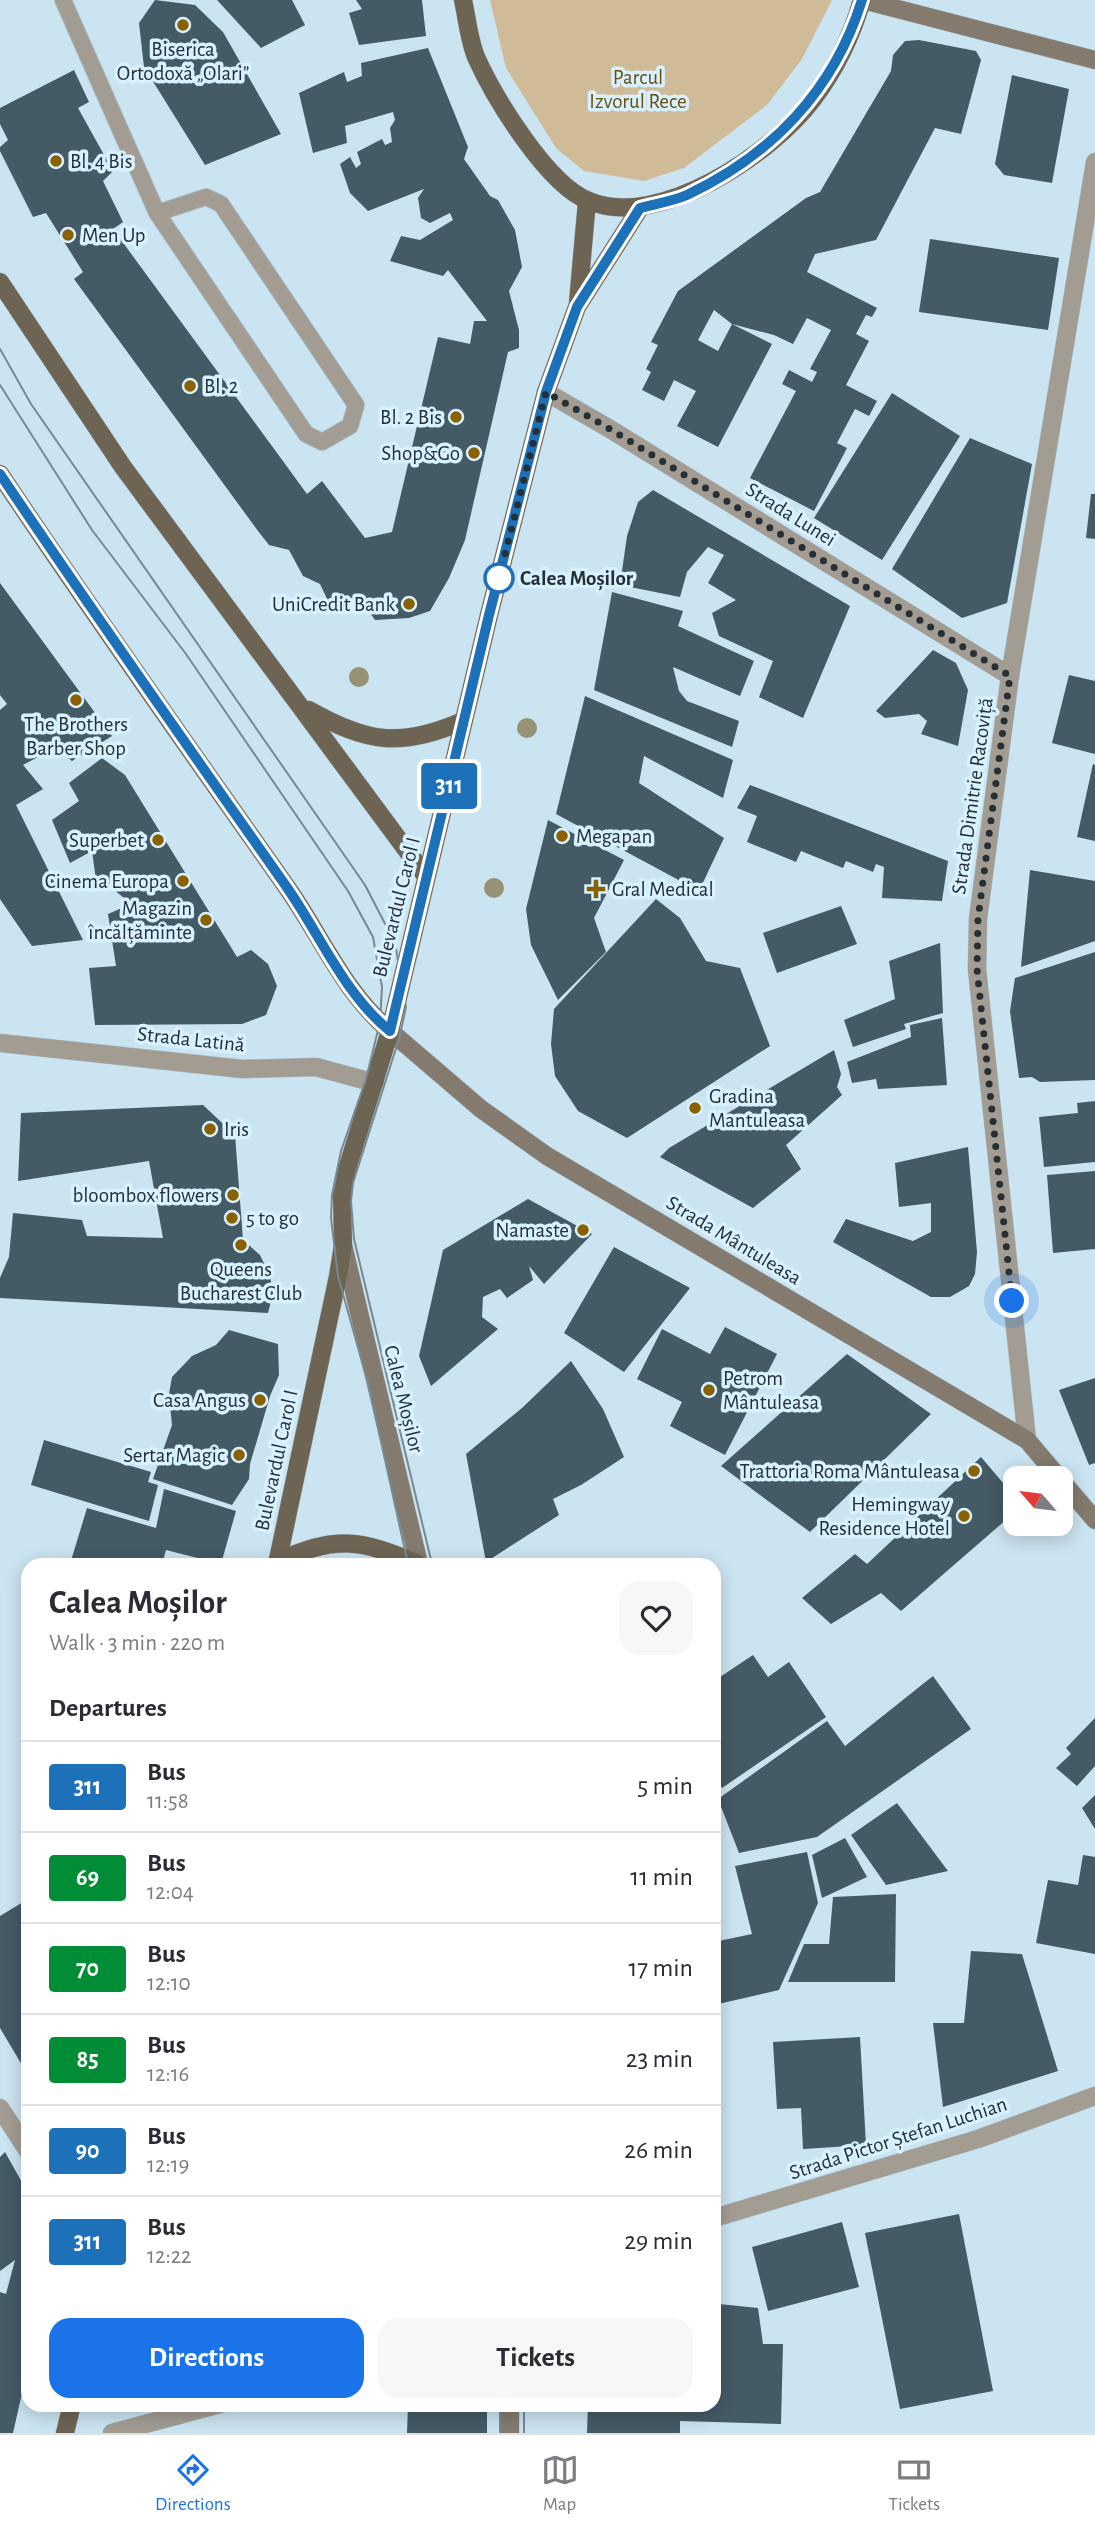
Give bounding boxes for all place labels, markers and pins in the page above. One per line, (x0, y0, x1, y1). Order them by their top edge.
marker: Biserica Ortodoxă „Olari” (175, 17, 191, 33)
place label: Biserica Ortodoxă „Olari” (117, 39, 249, 84)
place label: Bl. 4 Bis (70, 151, 132, 172)
marker: Bl. 4 Bis (48, 153, 64, 169)
place label: Men Up (82, 225, 146, 246)
marker: Men Up (60, 227, 76, 243)
place label: Bl. 2 (204, 376, 238, 397)
marker: Bl. 2 (182, 378, 198, 394)
place label: Bl. 2 Bis (380, 407, 442, 428)
marker: Bl. 2 Bis (448, 409, 464, 425)
place label: Shop&Go (381, 443, 460, 464)
marker: Shop&Go (466, 445, 482, 461)
marker: Calea Moșilor (484, 563, 514, 593)
place label: Calea Moșilor (520, 568, 634, 591)
place label: UniCredit Bank (272, 594, 395, 615)
marker: UniCredit Bank (401, 596, 417, 612)
marker: The Brothers Barber Shop (68, 692, 84, 708)
place label: The Brothers Barber Shop (24, 714, 128, 759)
place label: Megapan (576, 826, 652, 847)
marker: Megapan (554, 828, 570, 844)
place label: Superbet (69, 830, 144, 851)
marker: Superbet (150, 832, 166, 848)
place label: Cinema Europa (45, 871, 169, 892)
marker: Cinema Europa (175, 873, 191, 889)
marker: Gral Medical (586, 879, 606, 899)
place label: Gral Medical (612, 879, 714, 900)
place label: Magazin încălțăminte (87, 898, 192, 945)
marker: Magazin încălțăminte (198, 912, 214, 928)
place label: Gradina Mantuleasa (709, 1086, 805, 1131)
marker: Gradina Mantuleasa (687, 1100, 703, 1116)
place label: Iris (224, 1119, 249, 1140)
marker: Iris (202, 1121, 218, 1137)
place label: bloombox flowers (72, 1185, 219, 1206)
marker: bloombox flowers (225, 1187, 241, 1203)
place label: 5 to go (246, 1208, 299, 1229)
marker: 5 to go (224, 1210, 240, 1226)
place label: Namaste (495, 1220, 569, 1241)
marker: Namaste (575, 1222, 591, 1238)
marker: Queens Bucharest Club (233, 1237, 249, 1253)
place label: Queens Bucharest Club (180, 1259, 302, 1304)
place label: Petrom Mântuleasa (723, 1368, 819, 1413)
marker: Petrom Mântuleasa (701, 1382, 717, 1398)
place label: Casa Angus (153, 1390, 246, 1411)
marker: Casa Angus (252, 1392, 268, 1408)
place label: Sertar Magic (123, 1445, 225, 1466)
marker: Sertar Magic (231, 1447, 247, 1463)
place label: Trattoria Roma Mântuleasa (739, 1461, 960, 1482)
marker: Trattoria Roma Mântuleasa (966, 1463, 982, 1479)
place label: Hemingway Residence Hotel (818, 1494, 950, 1539)
marker: Hemingway Residence Hotel (956, 1508, 972, 1524)

